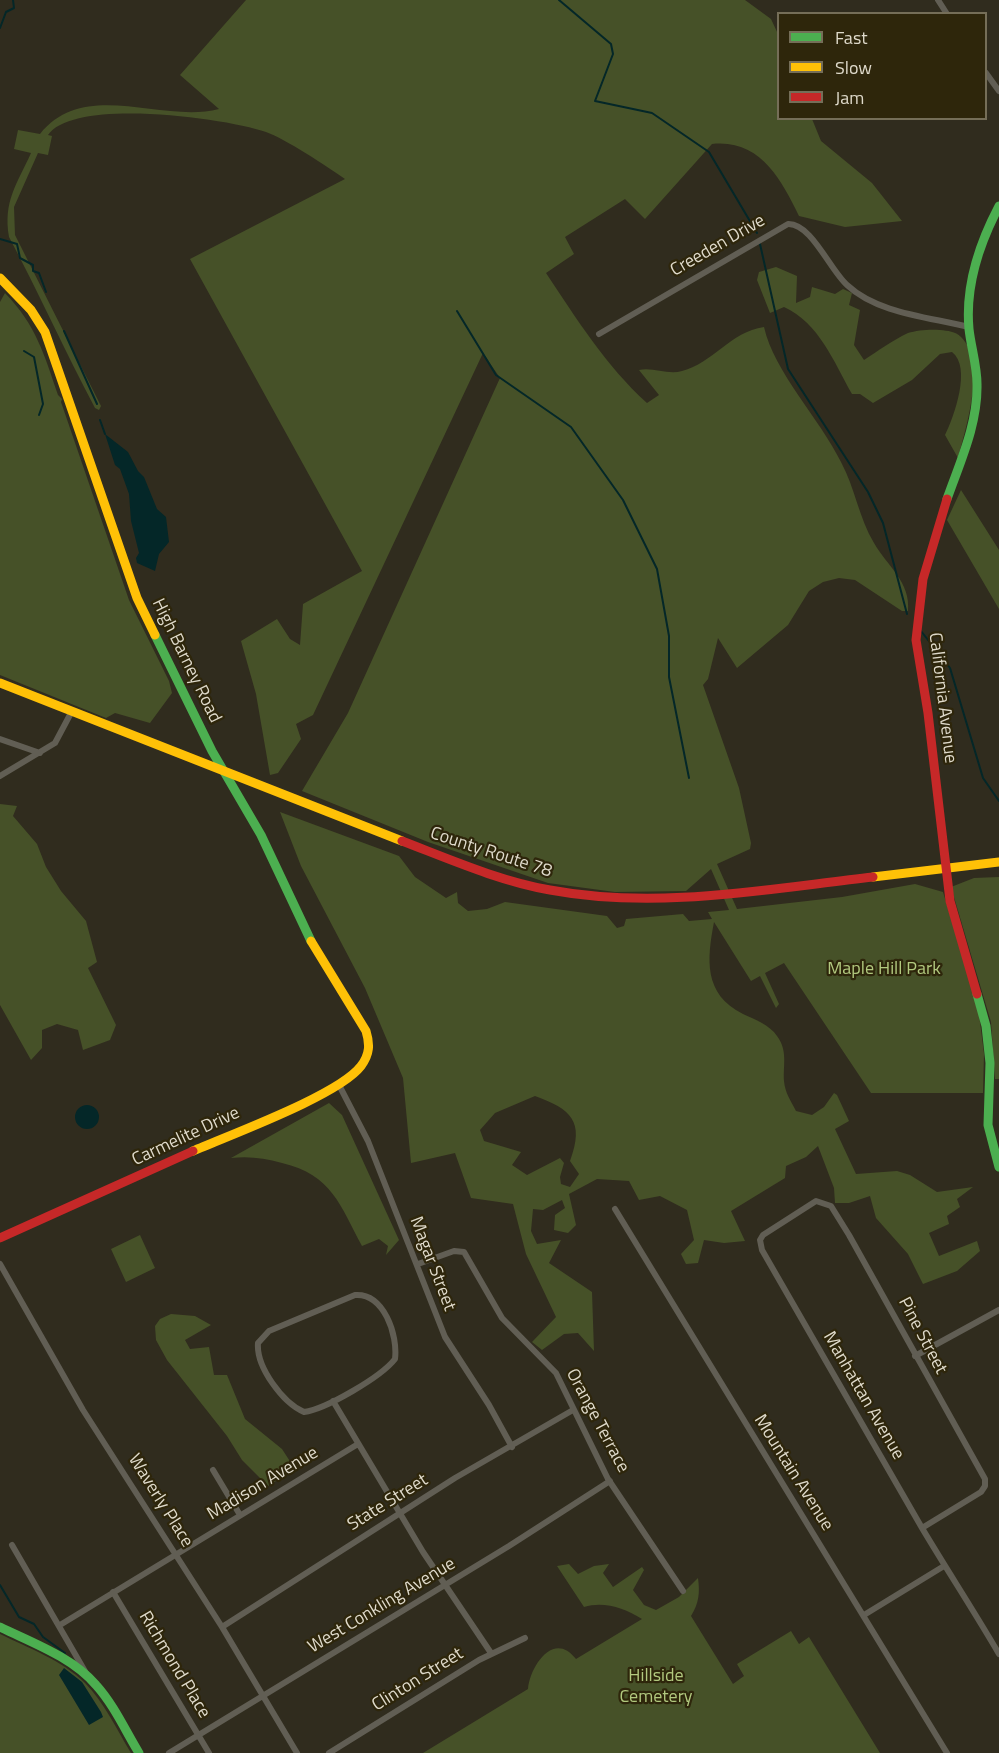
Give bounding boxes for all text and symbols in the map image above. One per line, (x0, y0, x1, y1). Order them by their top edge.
legend (777, 12, 987, 120)
text: Fast (835, 24, 868, 51)
text: Slow (835, 54, 872, 81)
text: Jam (835, 84, 864, 111)
street label: Creeden Drive (667, 210, 769, 282)
street label: High Barney Road (147, 595, 225, 727)
street label: California Avenue (923, 632, 961, 764)
street label: County Route 78 (427, 823, 555, 883)
park label: Maple Hill Park (827, 959, 941, 981)
street label: Carmelite Drive (129, 1103, 243, 1171)
street label: Magar Street (404, 1214, 460, 1314)
street label: Pine Street (893, 1294, 951, 1378)
street label: Manhattan Avenue (818, 1328, 908, 1464)
street label: Orange Terrace (561, 1365, 633, 1477)
street label: Mountain Avenue (749, 1411, 837, 1535)
street label: Madison Avenue (204, 1442, 322, 1526)
street label: Waverly Place (123, 1450, 197, 1552)
street label: State Street (344, 1470, 432, 1536)
street label: West Conkling Avenue (304, 1553, 460, 1659)
street label: Richmond Place (134, 1608, 214, 1722)
street label: Clinton Street (368, 1643, 468, 1717)
park label: Hillside Cemetery (619, 1666, 693, 1708)

